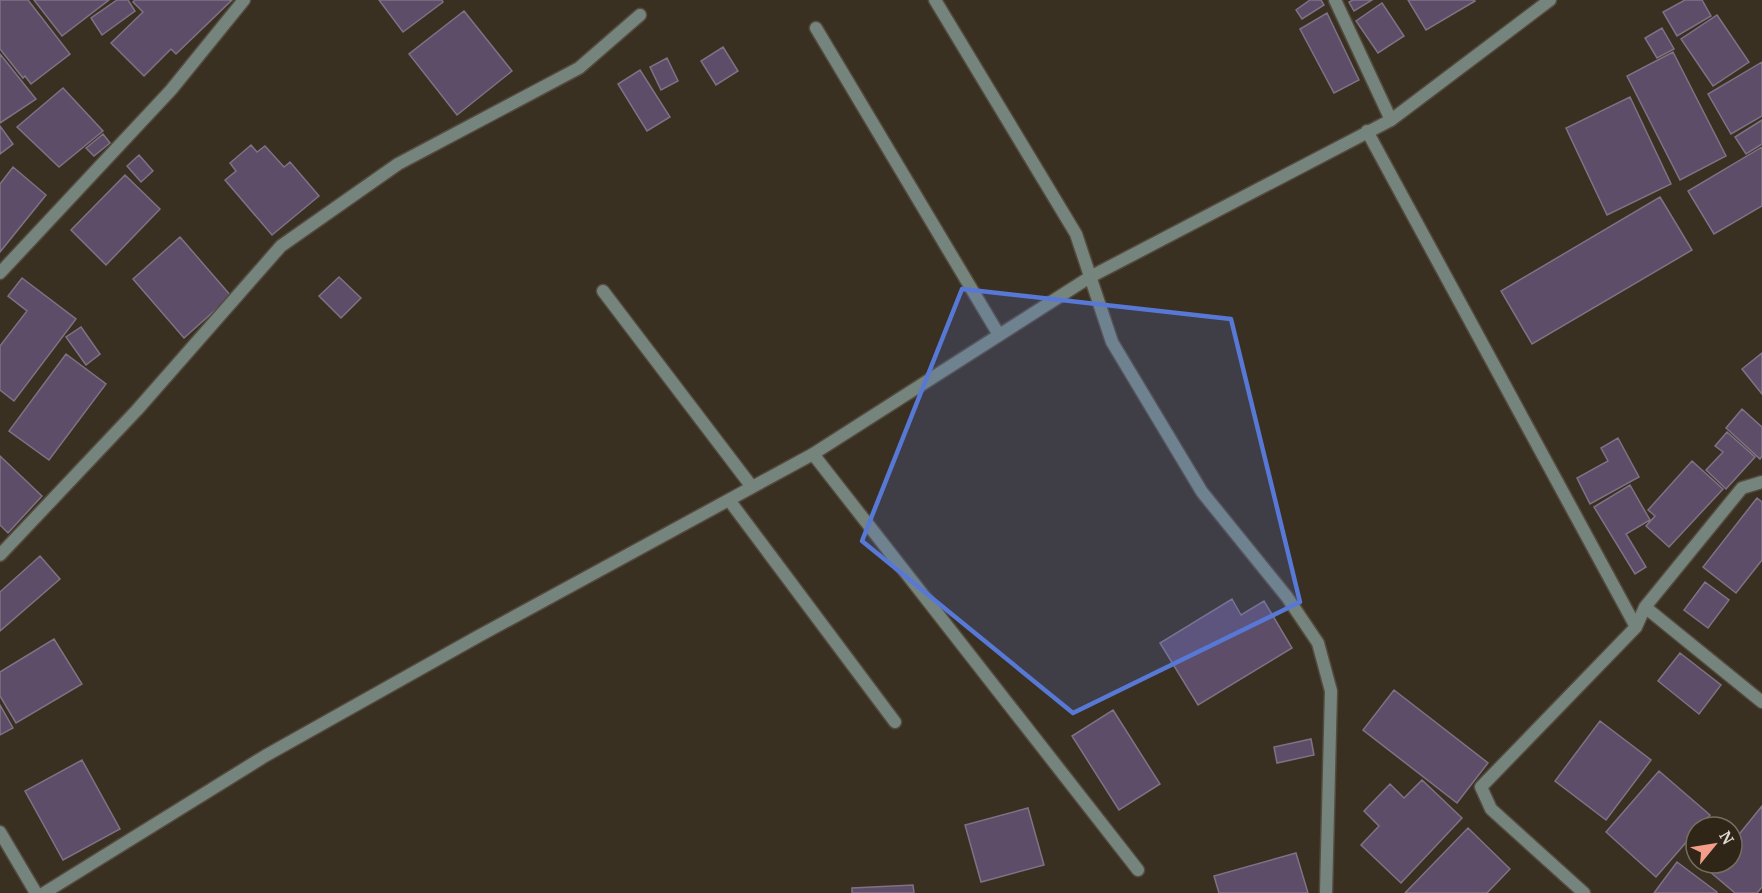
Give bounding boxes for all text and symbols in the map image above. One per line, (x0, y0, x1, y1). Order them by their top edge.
north arrow (1684, 815, 1744, 875)
text: N (1714, 827, 1740, 848)

